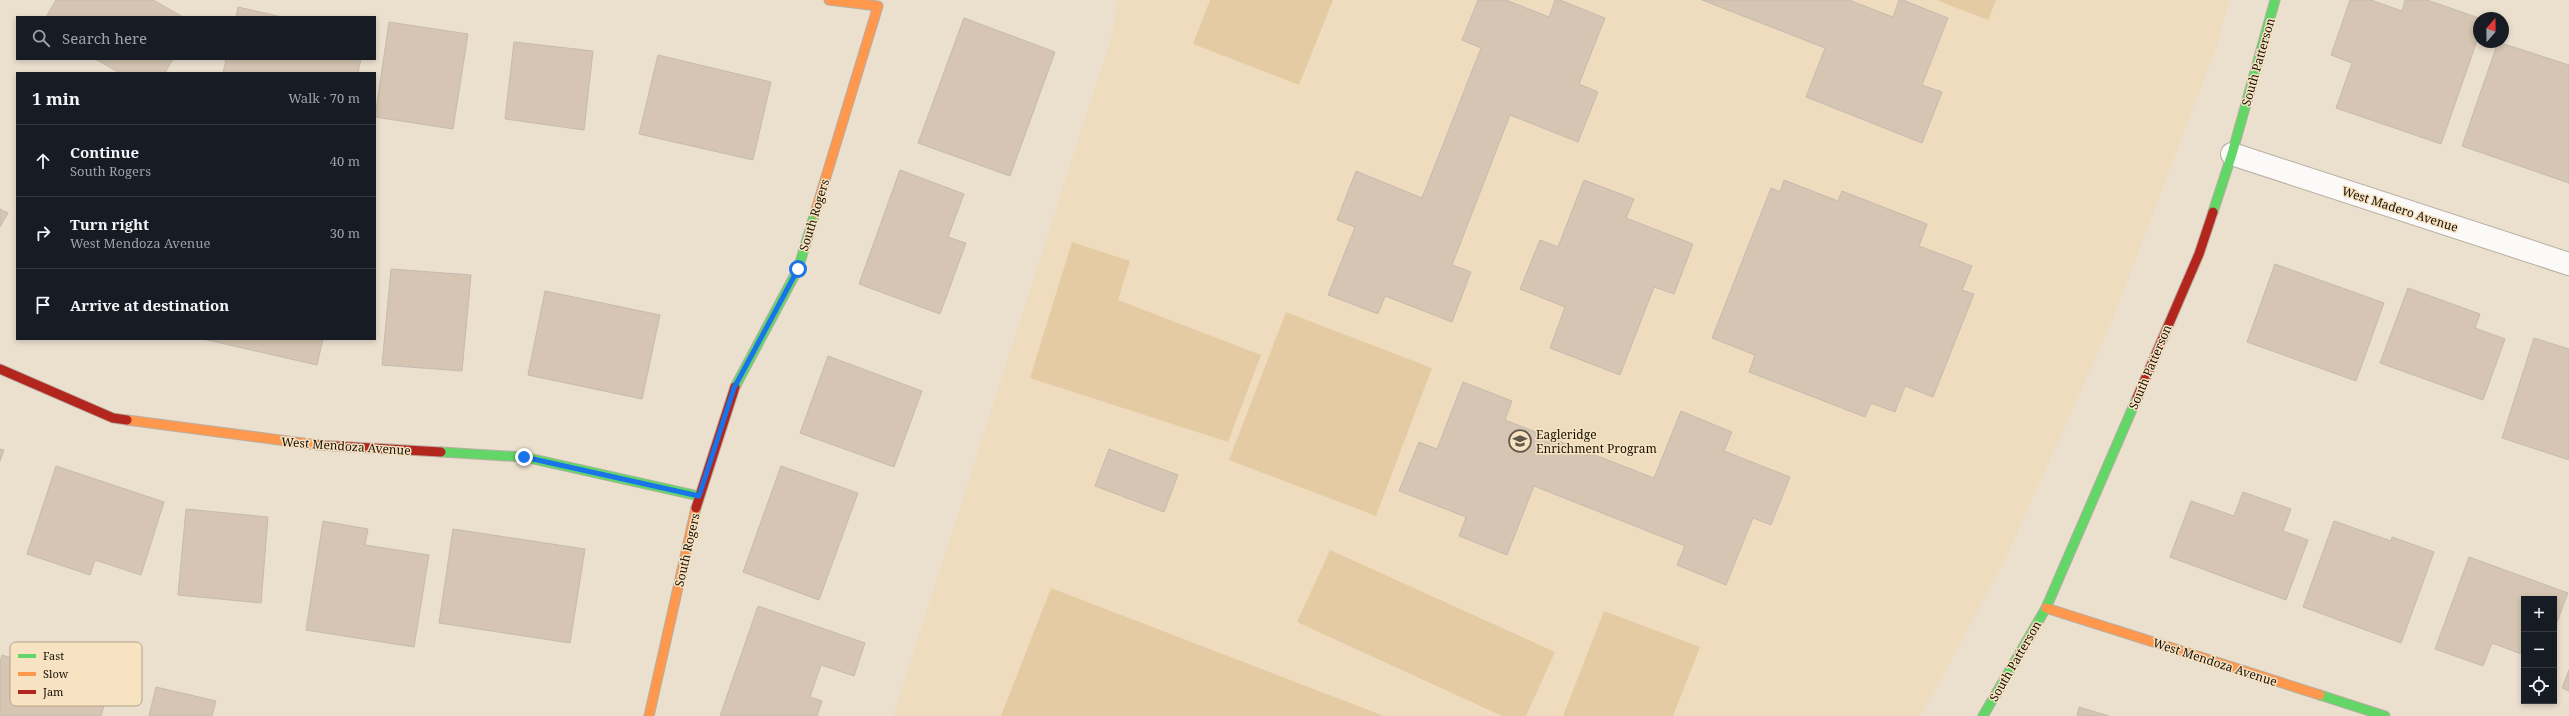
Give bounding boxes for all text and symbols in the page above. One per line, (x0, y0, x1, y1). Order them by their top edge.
north arrow (2473, 12, 2509, 48)
search box (16, 16, 376, 60)
street label: South Patterson (2237, 16, 2279, 108)
icon: search (30, 27, 52, 49)
text: Search here (62, 28, 147, 48)
text: 1 min (32, 87, 80, 110)
text: Walk · 70 m (288, 89, 360, 107)
text: Continue (70, 142, 139, 162)
icon: ahead (32, 150, 54, 172)
text: 40 m (330, 152, 360, 170)
text: South Rogers (70, 162, 151, 180)
street label: South Rogers (795, 177, 833, 253)
street label: West Madero Avenue (2340, 182, 2460, 236)
text: Turn right (70, 214, 149, 234)
icon: right (32, 222, 54, 244)
text: 30 m (330, 224, 360, 242)
text: West Mendoza Avenue (70, 234, 210, 252)
route start (789, 260, 807, 278)
icon: arrive (32, 294, 54, 316)
text: Arrive at destination (70, 295, 229, 315)
street label: South Patterson (2124, 322, 2176, 412)
place label: Eagleridge Enrichment Program (1536, 426, 1657, 457)
school or university icon: Eagleridge Enrichment Program (1507, 428, 1533, 454)
street label: West Mendoza Avenue (281, 433, 411, 459)
route end (515, 448, 533, 466)
street label: South Rogers (670, 512, 704, 588)
map controls (2521, 596, 2557, 704)
button: + (2521, 596, 2557, 632)
street label: South Patterson (1985, 617, 2045, 704)
button: − (2521, 632, 2557, 668)
street label: West Mendoza Avenue (2151, 634, 2279, 690)
legend (10, 642, 142, 706)
text: Fast (43, 648, 64, 663)
text: Slow (43, 666, 69, 681)
button: locate (2521, 668, 2557, 704)
text: Jam (42, 684, 64, 699)

